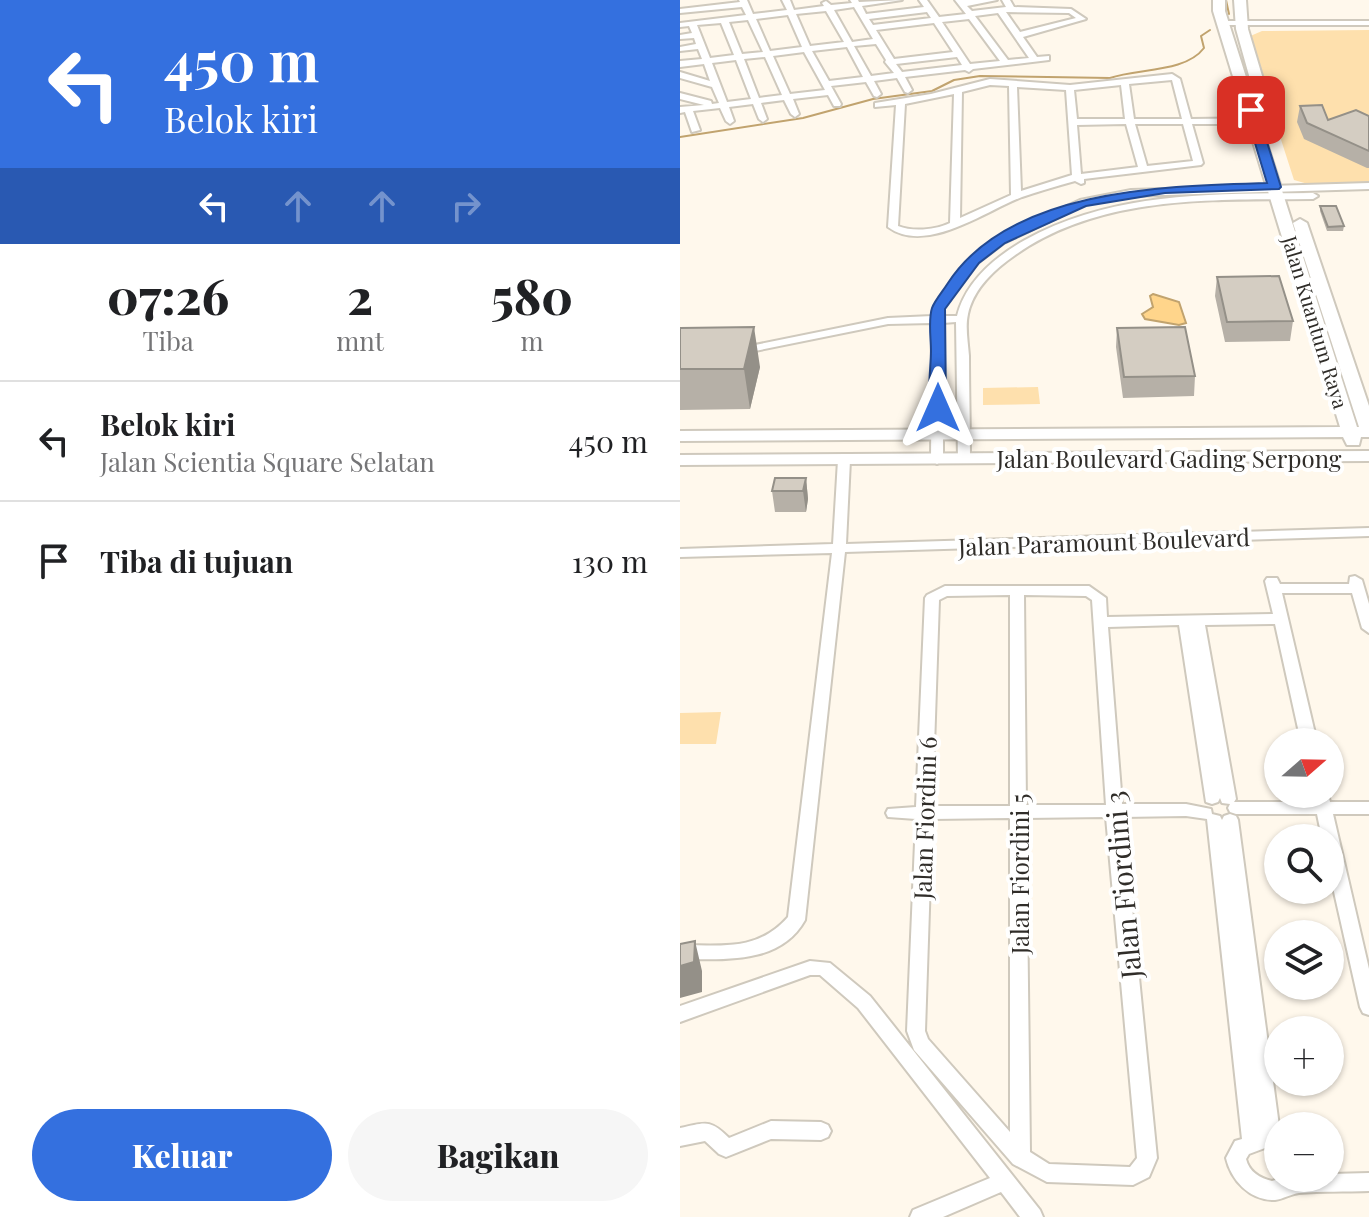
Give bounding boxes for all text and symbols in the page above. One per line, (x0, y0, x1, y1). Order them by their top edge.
text: 450 m (164, 22, 319, 97)
icon: left (32, 32, 136, 136)
pin (1217, 76, 1285, 144)
icon: arrive (1229, 88, 1273, 132)
text: Belok kiri (164, 94, 318, 142)
icon: left (192, 184, 236, 228)
icon: ahead (276, 184, 320, 228)
icon: ahead (360, 184, 404, 228)
icon: right (444, 184, 488, 228)
street label: Jalan Kuantum Raya (1277, 231, 1355, 412)
text: 07:26 (107, 263, 229, 327)
text: 2 (347, 263, 373, 327)
text: 580 (491, 263, 573, 327)
text: Tiba (142, 323, 194, 358)
text: mnt (336, 323, 384, 358)
text: m (520, 323, 544, 358)
position arrow (896, 366, 980, 450)
text: Belok kiri (100, 404, 235, 444)
icon: left (32, 419, 76, 463)
text: 450 m (569, 421, 648, 461)
street label: Jalan Boulevard Gading Serpong (996, 442, 1342, 474)
text: Jalan Scientia Square Selatan (100, 444, 435, 479)
street label: Jalan Paramount Boulevard (957, 520, 1251, 562)
icon: arrive (32, 539, 76, 583)
text: Tiba di tujuan (100, 541, 293, 581)
text: 130 m (572, 541, 648, 581)
north arrow (1264, 728, 1344, 808)
map controls (1264, 728, 1344, 1192)
street label: Jalan Fiordini 6 (905, 736, 943, 901)
street label: Jalan Fiordini 3 (1095, 790, 1149, 981)
street label: Jalan Fiordini 5 (1003, 794, 1035, 955)
button: search (1264, 824, 1344, 904)
button: layers (1264, 920, 1344, 1000)
button: + (1264, 1016, 1344, 1096)
button: Keluar (32, 1109, 332, 1201)
button: Bagikan (348, 1109, 648, 1201)
button: − (1264, 1112, 1344, 1192)

